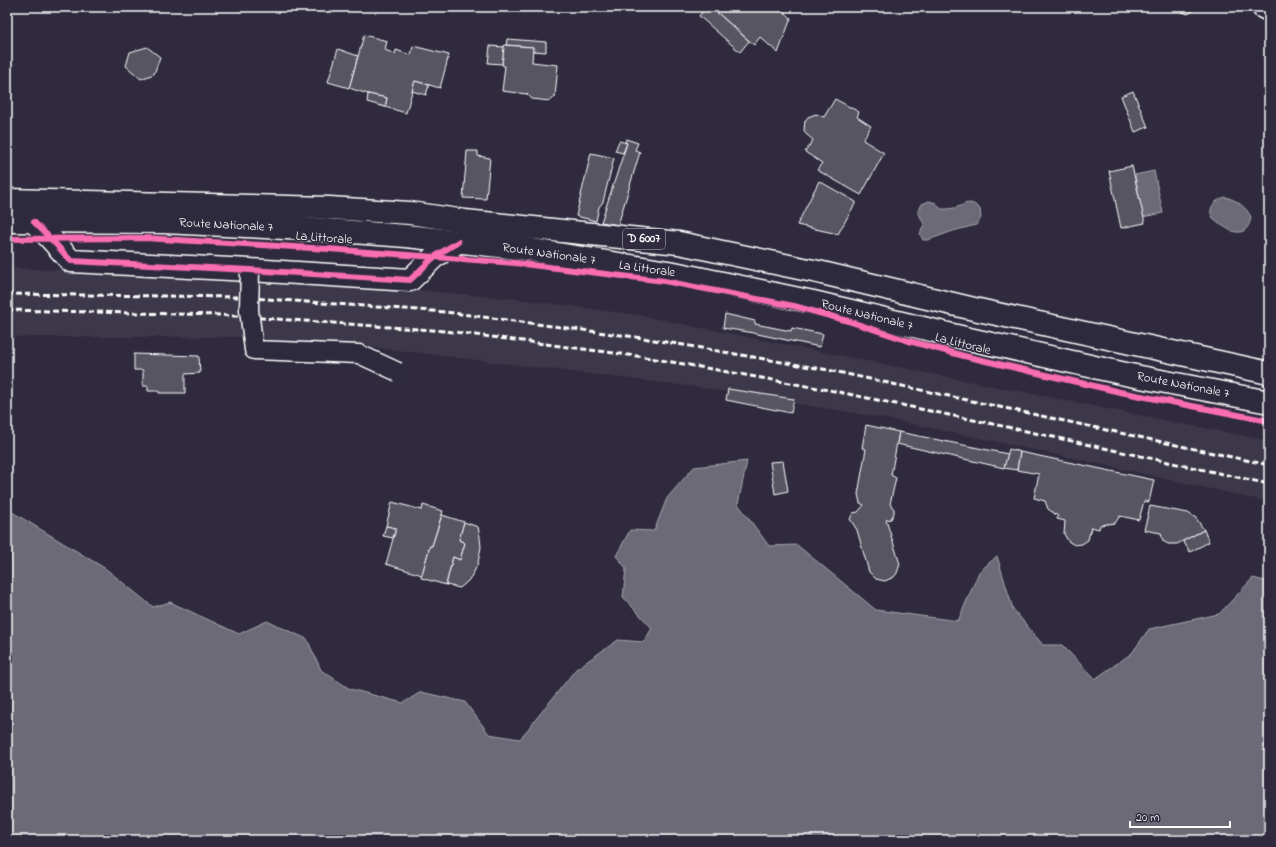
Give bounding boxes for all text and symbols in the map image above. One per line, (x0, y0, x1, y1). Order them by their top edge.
street label: Route Nationale 7 (179, 213, 274, 237)
street label: La Littorale (295, 227, 353, 249)
road number: D 6007 (623, 229, 665, 249)
street label: Route Nationale 7 (501, 238, 598, 270)
street label: La Littorale (618, 256, 677, 282)
street label: Route Nationale 7 (819, 294, 916, 336)
street label: La Littorale (933, 328, 993, 360)
street label: Route Nationale 7 (1135, 367, 1232, 403)
scale bar (1130, 803, 1230, 829)
text: 20 m (1136, 809, 1159, 827)

